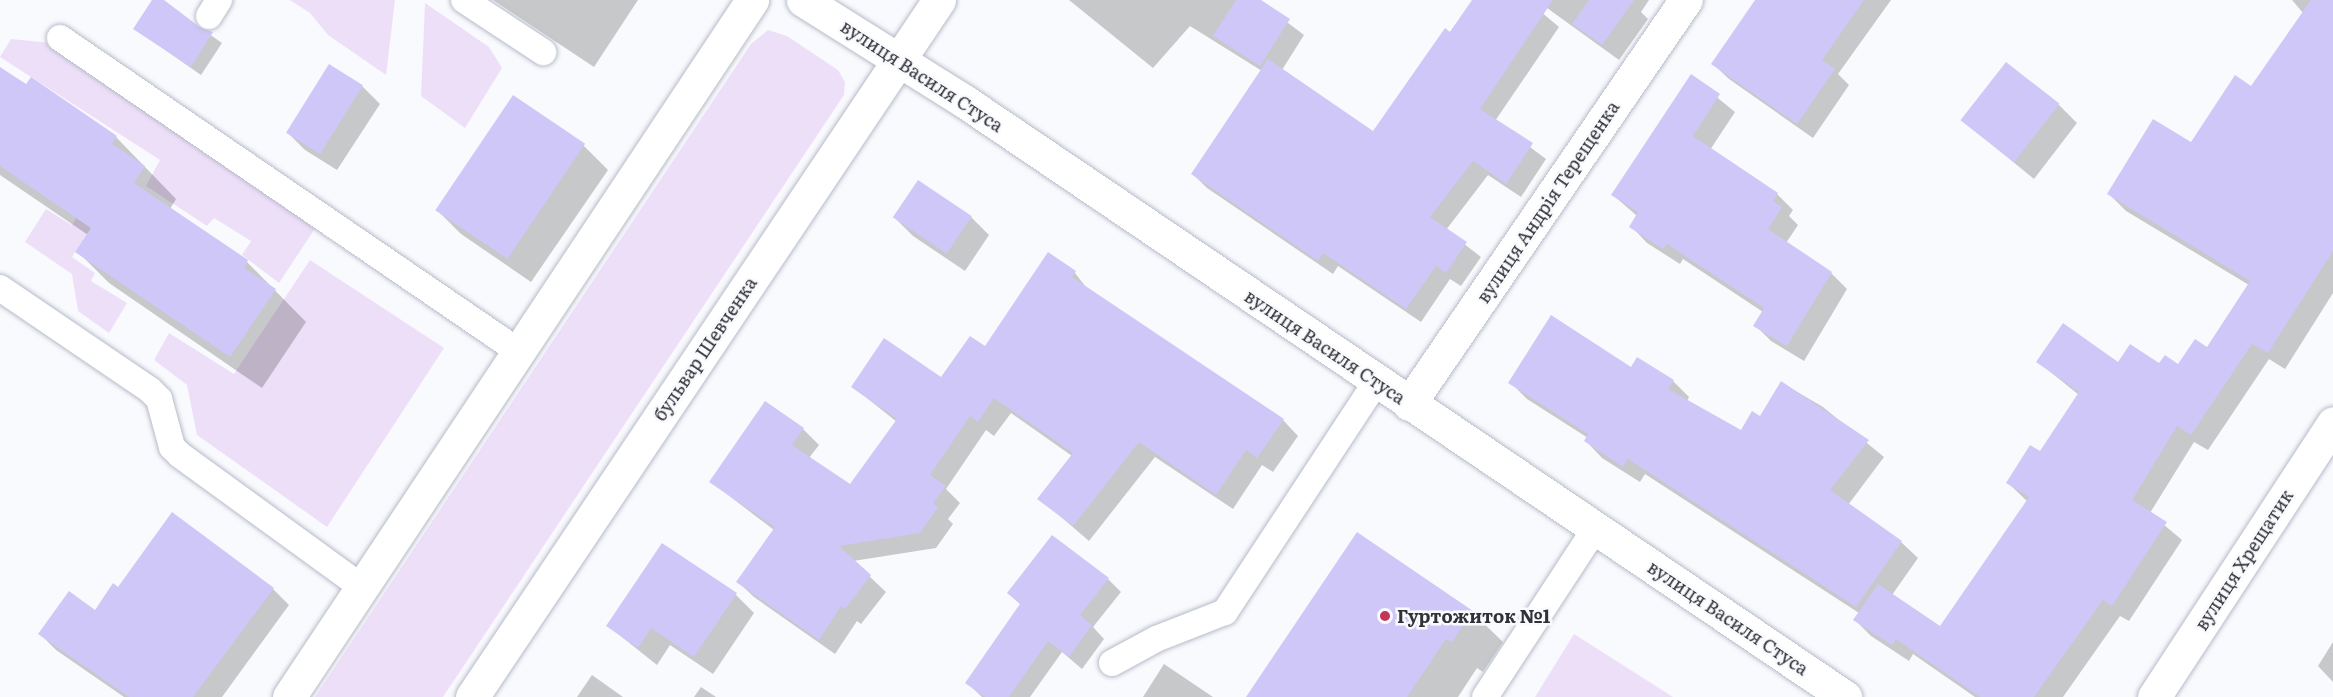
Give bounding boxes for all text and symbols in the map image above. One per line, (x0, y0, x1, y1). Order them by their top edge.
street label: вулиця Василя Стуса (837, 15, 1007, 137)
street label: вулиця Андрія Терещенка (1472, 97, 1624, 307)
street label: бульвар Шевченка (649, 273, 761, 425)
street label: вулиця Василя Стуса (1241, 285, 1409, 409)
street label: вулиця Хрещатик (2190, 486, 2298, 634)
street label: вулиця Василя Стуса (1644, 556, 1812, 680)
place label: Гуртожиток №1 (1397, 605, 1550, 627)
marker: Гуртожиток №1 (1378, 609, 1392, 623)

